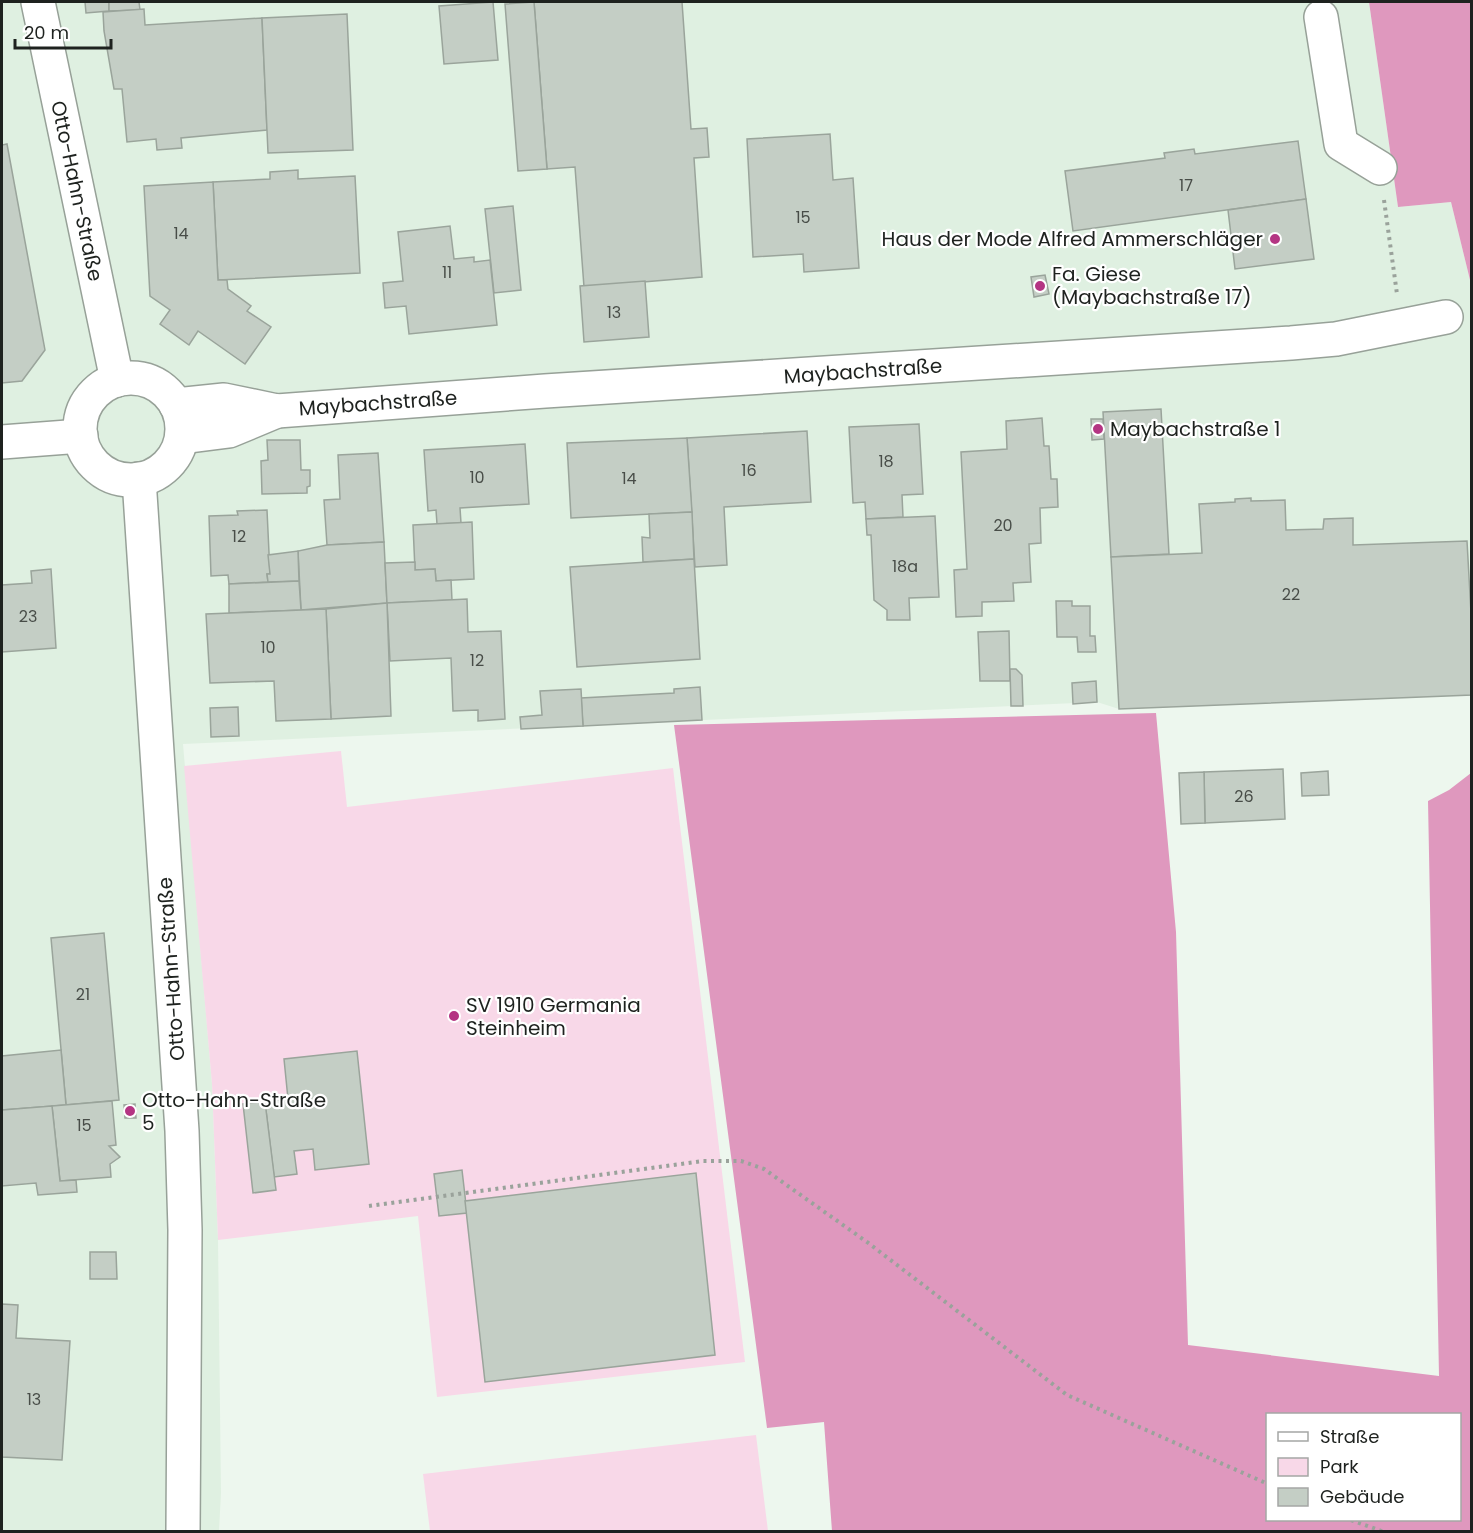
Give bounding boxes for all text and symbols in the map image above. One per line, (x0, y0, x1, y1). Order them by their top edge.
scale bar (15, 12, 111, 50)
text: 20 m (24, 20, 69, 45)
street label: Otto-Hahn-Straße (44, 98, 110, 284)
house number: 17 (1179, 174, 1193, 197)
house number: 15 (795, 206, 811, 229)
house number: 14 (173, 222, 189, 245)
place label: Haus der Mode Alfred Ammerschläger (882, 225, 1263, 253)
marker: Haus der Mode Alfred Ammerschläger (1268, 232, 1282, 246)
place label: Fa. Giese (Maybachstraße 17) (1052, 260, 1252, 311)
house number: 11 (442, 261, 452, 284)
marker: Fa. Giese (Maybachstraße 17) (1033, 279, 1047, 293)
house number: 13 (607, 301, 621, 324)
street label: Maybachstraße (783, 351, 943, 391)
street label: Maybachstraße (298, 383, 458, 423)
place label: Maybachstraße 1 (1110, 415, 1280, 443)
marker: Maybachstraße 1 (1091, 422, 1105, 436)
house number: 18 (878, 450, 894, 473)
house number: 16 (741, 459, 757, 482)
house number: 10 (469, 466, 485, 489)
house number: 14 (621, 467, 637, 490)
house number: 20 (993, 514, 1013, 537)
house number: 12 (232, 525, 246, 548)
house number: 18a (892, 555, 918, 578)
house number: 22 (1282, 583, 1300, 606)
house number: 23 (19, 605, 37, 628)
house number: 10 (260, 636, 276, 659)
house number: 12 (470, 649, 484, 672)
house number: 26 (1234, 785, 1254, 808)
street label: Otto-Hahn-Straße (151, 876, 191, 1062)
house number: 21 (76, 983, 90, 1006)
place label: SV 1910 Germania Steinheim (466, 991, 641, 1042)
marker: SV 1910 Germania Steinheim (447, 1009, 461, 1023)
place label: Otto-Hahn-Straße 5 (142, 1086, 326, 1137)
marker: Otto-Hahn-Straße 5 (123, 1104, 137, 1118)
house number: 15 (76, 1114, 92, 1137)
house number: 13 (27, 1388, 41, 1411)
legend (1266, 1413, 1461, 1521)
text: Straße (1320, 1424, 1379, 1449)
text: Park (1320, 1454, 1359, 1479)
text: Gebäude (1320, 1484, 1404, 1509)

